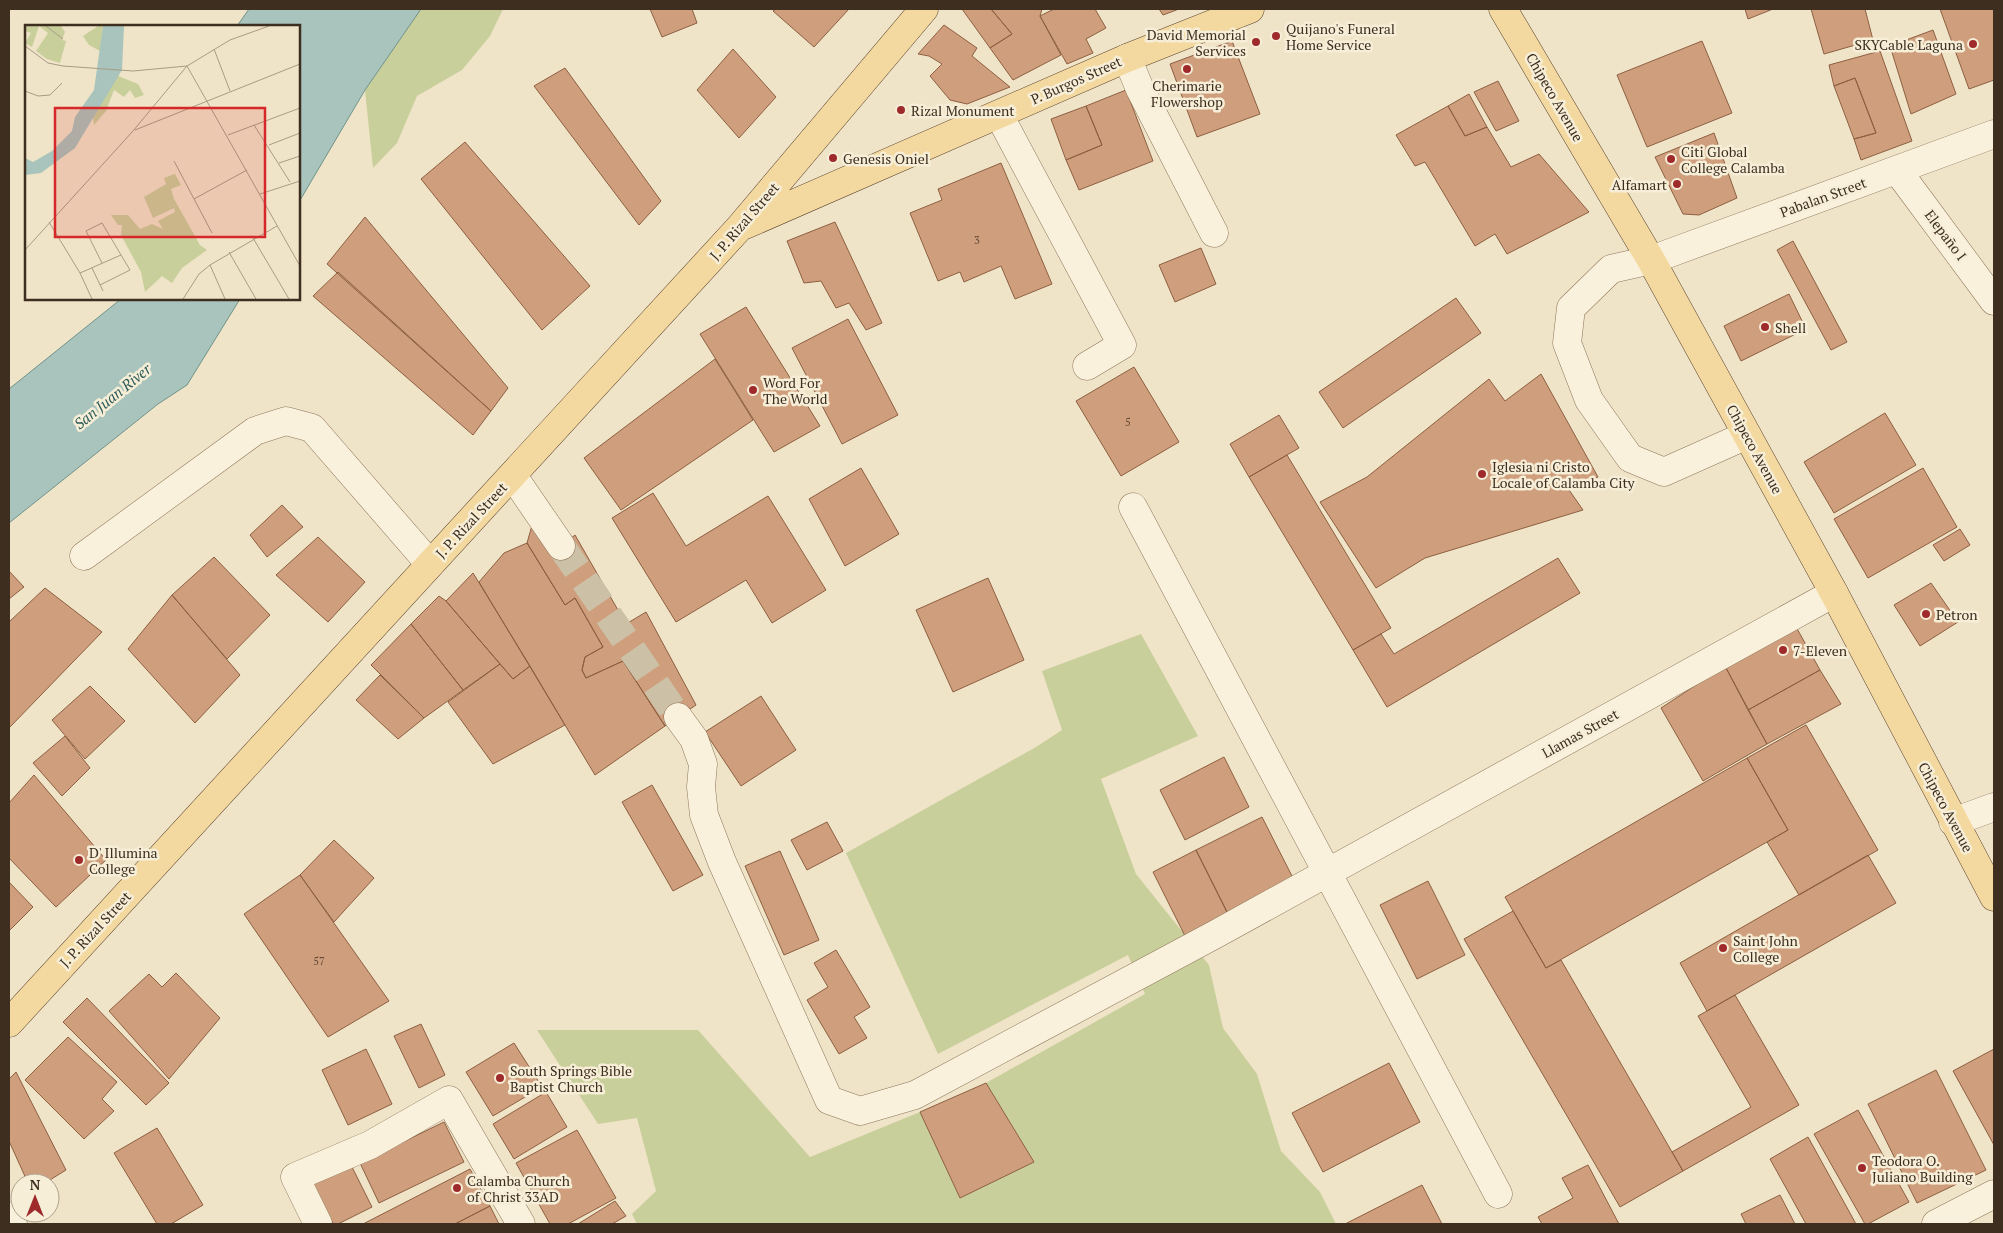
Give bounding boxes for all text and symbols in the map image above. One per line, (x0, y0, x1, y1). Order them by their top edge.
place label: Quijano's Funeral Home Service (1286, 19, 1395, 54)
inset map (25, 25, 300, 300)
place label: David Memorial Services (1147, 25, 1246, 60)
marker: Quijano's Funeral Home Service (1270, 30, 1282, 42)
place label: SKYCable Laguna (1854, 35, 1963, 54)
marker: David Memorial Services (1250, 36, 1262, 48)
marker: SKYCable Laguna (1967, 38, 1979, 50)
street label: Chipeco Avenue (1522, 49, 1588, 145)
street label: P. Burgos Street (1028, 51, 1125, 108)
marker: Cherimarie Flowershop (1181, 63, 1193, 75)
place label: Cherimarie Flowershop (1151, 76, 1223, 111)
place label: Rizal Monument (911, 101, 1015, 120)
marker: Rizal Monument (895, 104, 907, 116)
place label: Citi Global College Calamba (1681, 142, 1785, 177)
place label: Genesis Oniel (843, 149, 929, 168)
marker: Genesis Oniel (827, 152, 839, 164)
marker: Citi Global College Calamba (1665, 153, 1677, 165)
street label: Pabalan Street (1777, 172, 1869, 221)
place label: Alfamart (1612, 175, 1668, 194)
street label: J. P. Rizal Street (705, 178, 783, 264)
marker: Alfamart (1671, 178, 1683, 190)
street label: Elepaño I (1921, 206, 1971, 264)
house number: 3 (974, 233, 980, 247)
place label: Shell (1775, 318, 1806, 337)
marker: Shell (1759, 321, 1771, 333)
water label: San Juan River (69, 358, 156, 433)
place label: Word For The World (763, 373, 828, 408)
marker: Word For The World (747, 384, 759, 396)
street label: Chipeco Avenue (1723, 401, 1787, 497)
house number: 5 (1125, 415, 1131, 429)
place label: Iglesia ni Cristo Locale of Calamba City (1492, 457, 1636, 492)
marker: Iglesia ni Cristo Locale of Calamba City (1476, 468, 1488, 480)
street label: J. P. Rizal Street (431, 478, 512, 562)
place label: Petron (1936, 605, 1978, 624)
marker: Petron (1920, 608, 1932, 620)
place label: 7-Eleven (1793, 641, 1848, 660)
marker: 7-Eleven (1777, 644, 1789, 656)
street label: Llamas Street (1538, 704, 1622, 762)
street label: Chipeco Avenue (1914, 759, 1978, 855)
place label: D' Illumina College (89, 843, 158, 878)
marker: D' Illumina College (73, 854, 85, 866)
street label: J. P. Rizal Street (55, 887, 136, 971)
place label: Saint John College (1733, 931, 1798, 966)
marker: Saint John College (1717, 942, 1729, 954)
house number: 57 (313, 954, 325, 968)
place label: South Springs Bible Baptist Church (510, 1061, 632, 1096)
marker: South Springs Bible Baptist Church (494, 1072, 506, 1084)
place label: Teodora O. Juliano Building (1872, 1151, 1973, 1186)
marker: Teodora O. Juliano Building (1856, 1162, 1868, 1174)
place label: Calamba Church of Christ 33AD (467, 1171, 570, 1206)
north arrow (10, 1173, 60, 1223)
text: N (30, 1175, 41, 1194)
marker: Calamba Church of Christ 33AD (451, 1182, 463, 1194)

